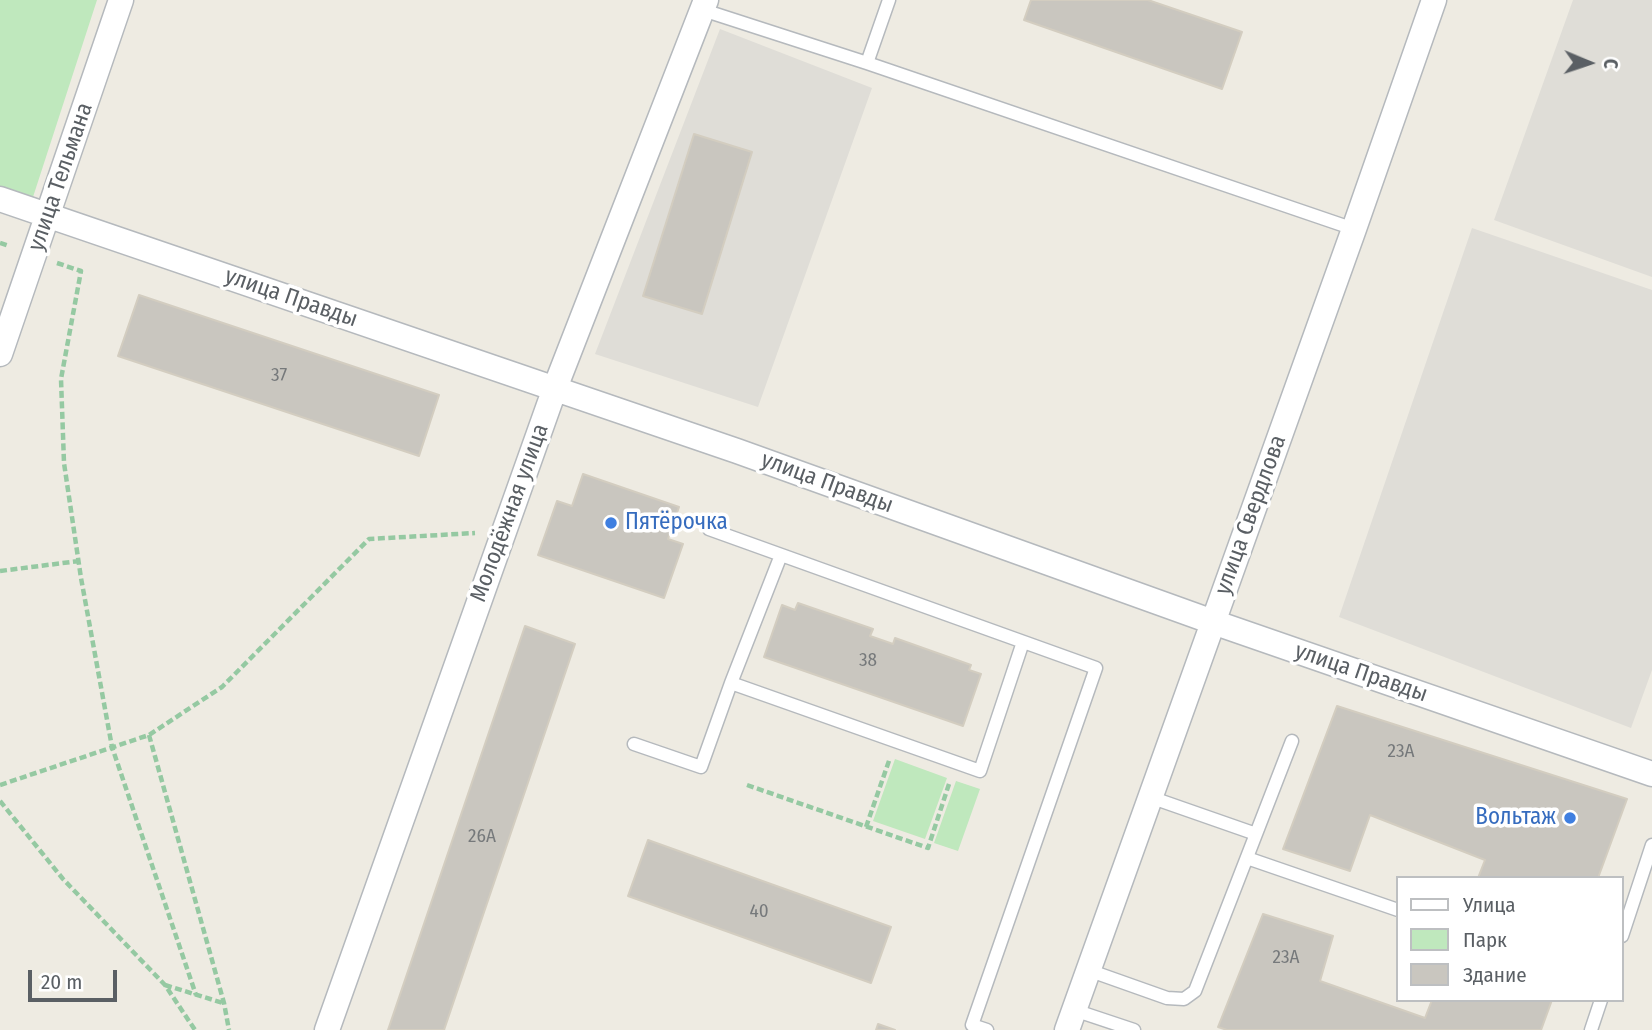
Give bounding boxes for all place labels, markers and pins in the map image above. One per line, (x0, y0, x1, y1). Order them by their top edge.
place label: Пятёрочка (625, 509, 728, 537)
marker: Пятёрочка (603, 515, 619, 531)
place label: Вольтаж (1475, 804, 1556, 832)
marker: Вольтаж (1562, 810, 1578, 826)

